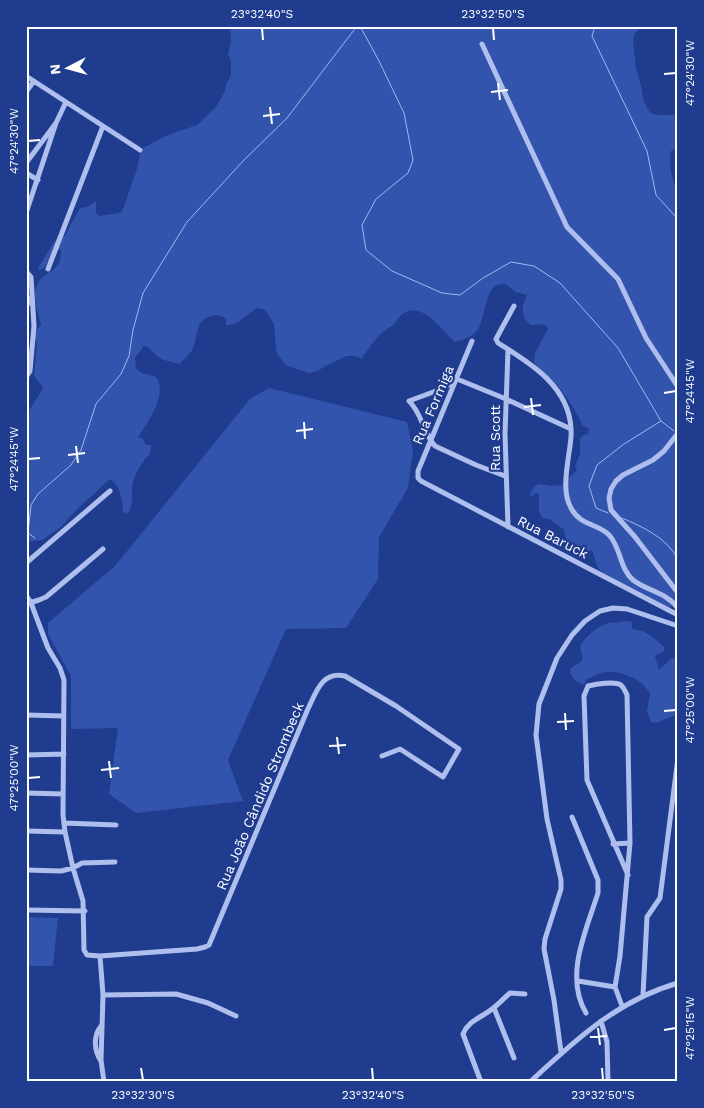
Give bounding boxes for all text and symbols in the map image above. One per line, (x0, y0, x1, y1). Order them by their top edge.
text: 23°32'40"S (231, 7, 293, 21)
text: 23°32'50"S (461, 7, 525, 21)
text: 47°24'30"W (683, 40, 697, 106)
north arrow (42, 42, 92, 92)
text: N (47, 63, 64, 75)
text: 47°24'30"W (7, 108, 21, 174)
text: 47°24'45"W (683, 358, 697, 423)
street label: Rua Formiga (409, 363, 457, 447)
street label: Rua Scott (487, 405, 503, 471)
text: 47°24'45"W (7, 426, 21, 491)
street label: Rua Baruck (515, 512, 591, 562)
text: 47°25'00"W (683, 676, 697, 744)
street label: Rua João Cândido Strombeck (213, 700, 307, 892)
text: 47°25'00"W (7, 744, 21, 812)
text: 47°25'15"W (683, 996, 697, 1060)
text: 23°32'30"S (111, 1088, 175, 1102)
text: 23°32'40"S (342, 1088, 404, 1102)
text: 23°32'50"S (571, 1088, 635, 1102)

